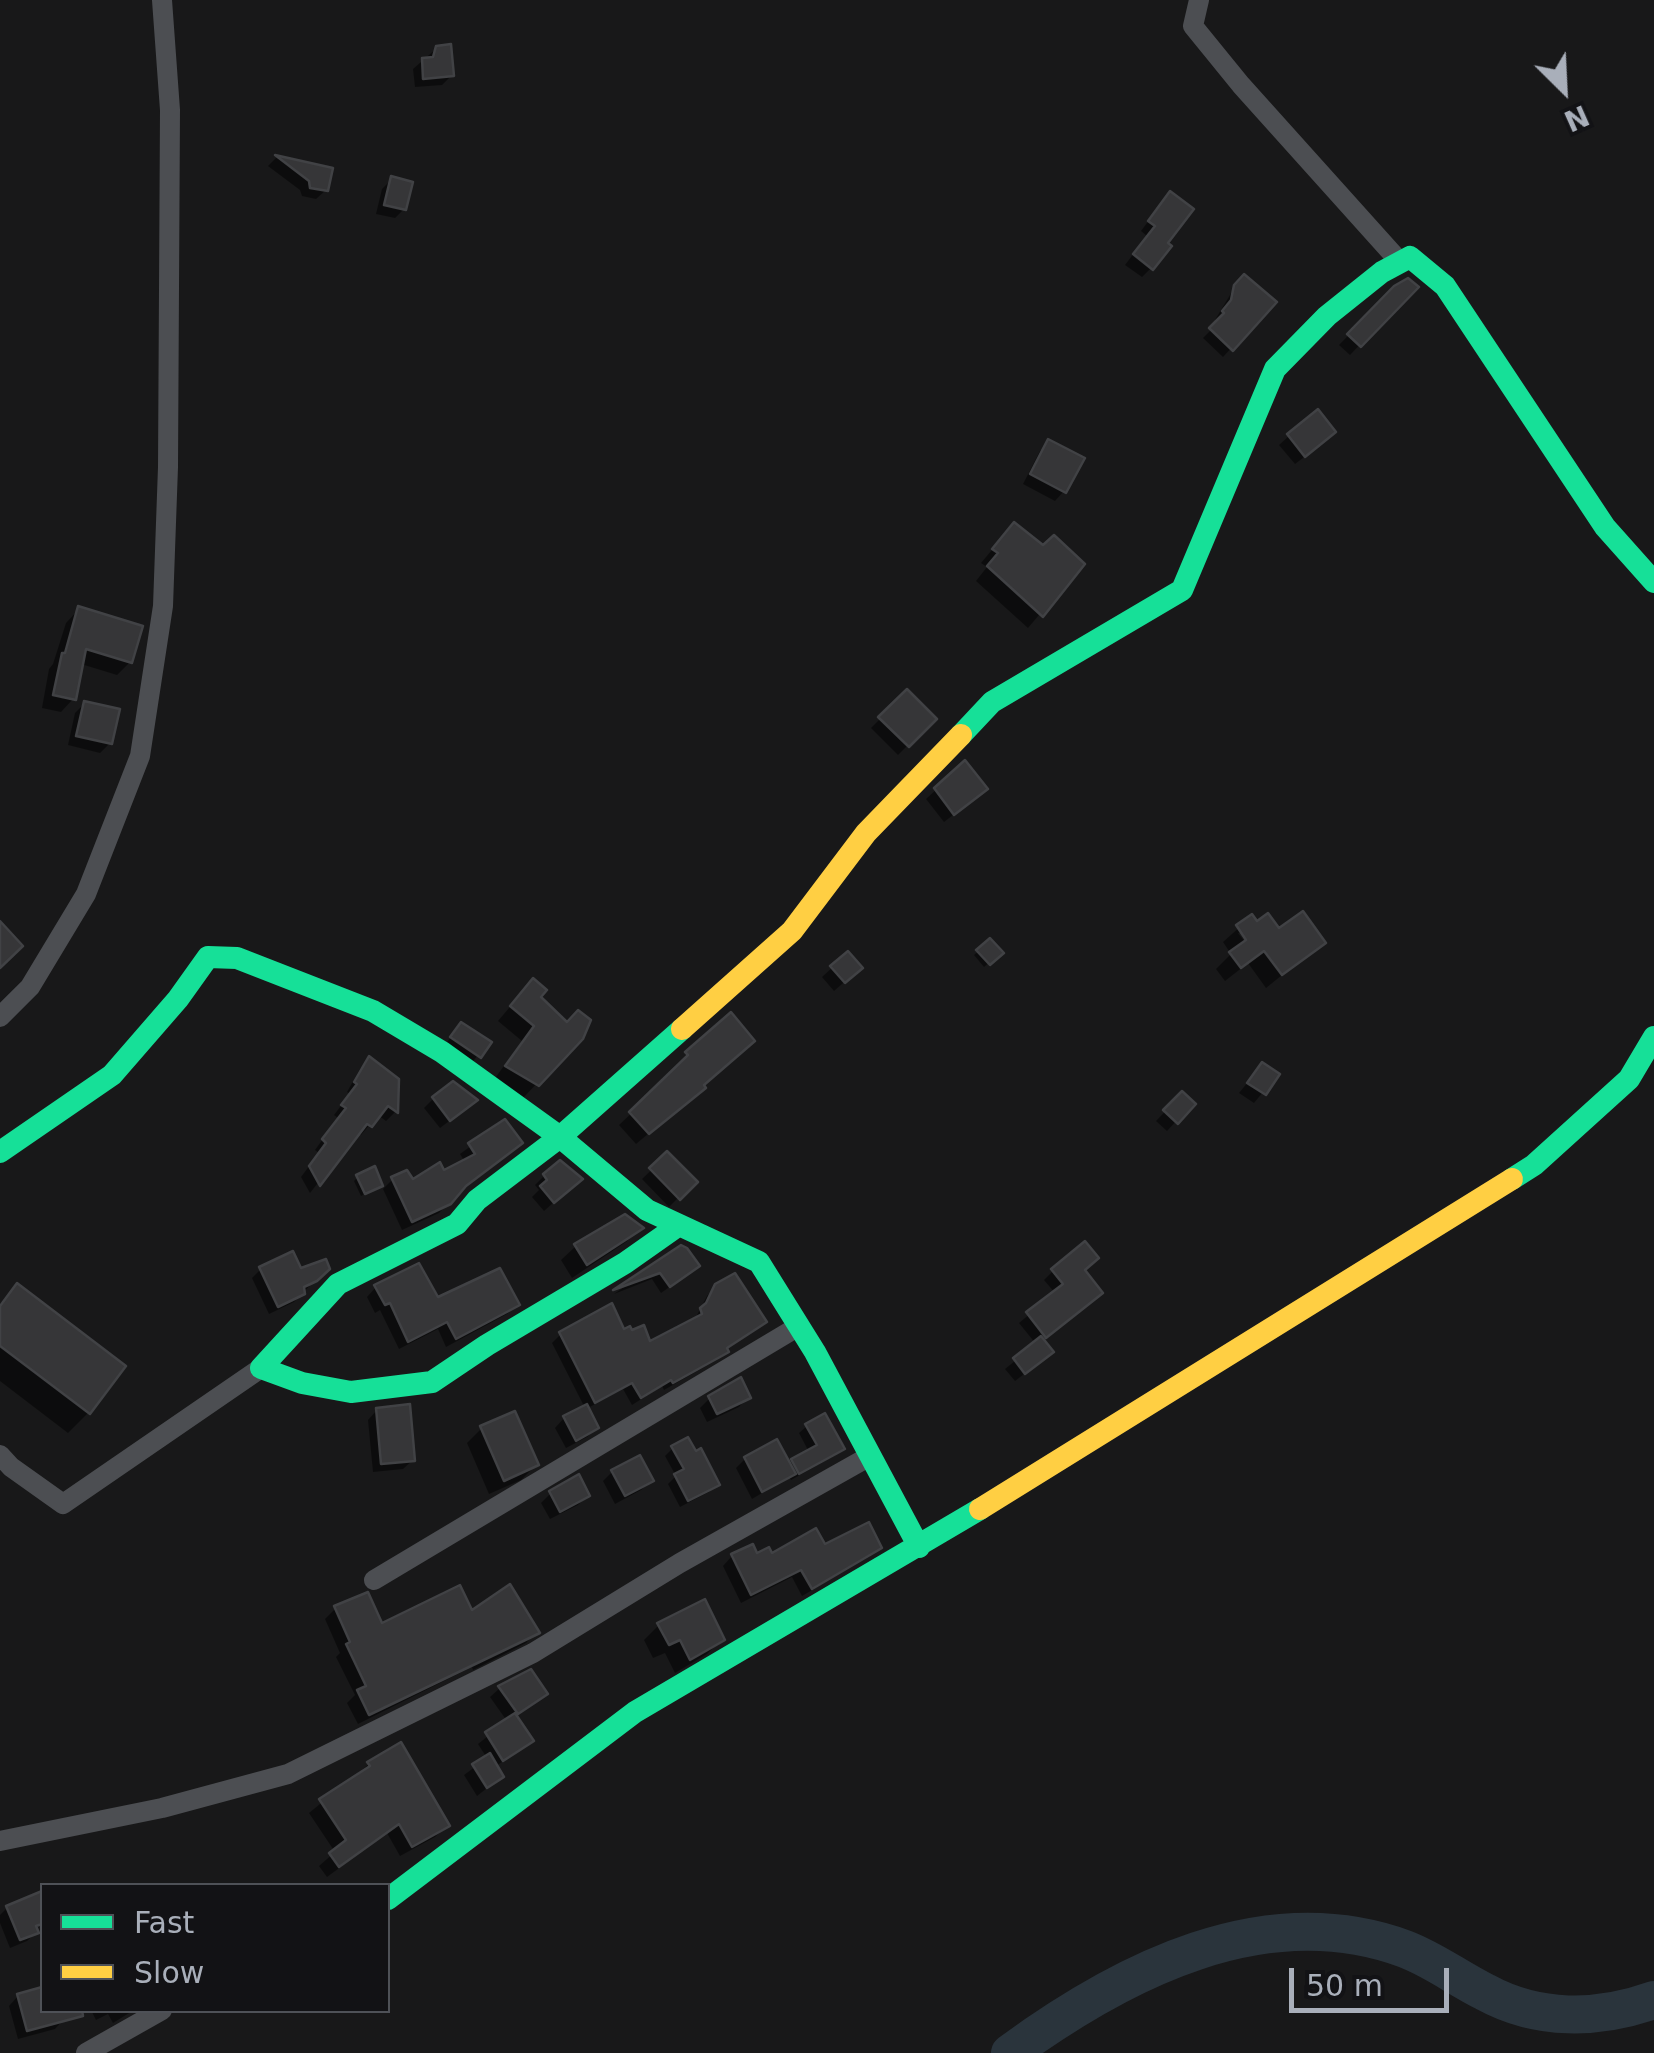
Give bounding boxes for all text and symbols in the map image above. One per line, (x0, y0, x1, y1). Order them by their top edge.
north arrow (1514, 40, 1614, 140)
text: N (1559, 98, 1594, 138)
legend (40, 1883, 390, 2013)
text: Fast (134, 1905, 194, 1940)
scale bar (1294, 1948, 1454, 2010)
text: Slow (134, 1955, 204, 1990)
text: 50 m (1306, 1968, 1383, 2003)

